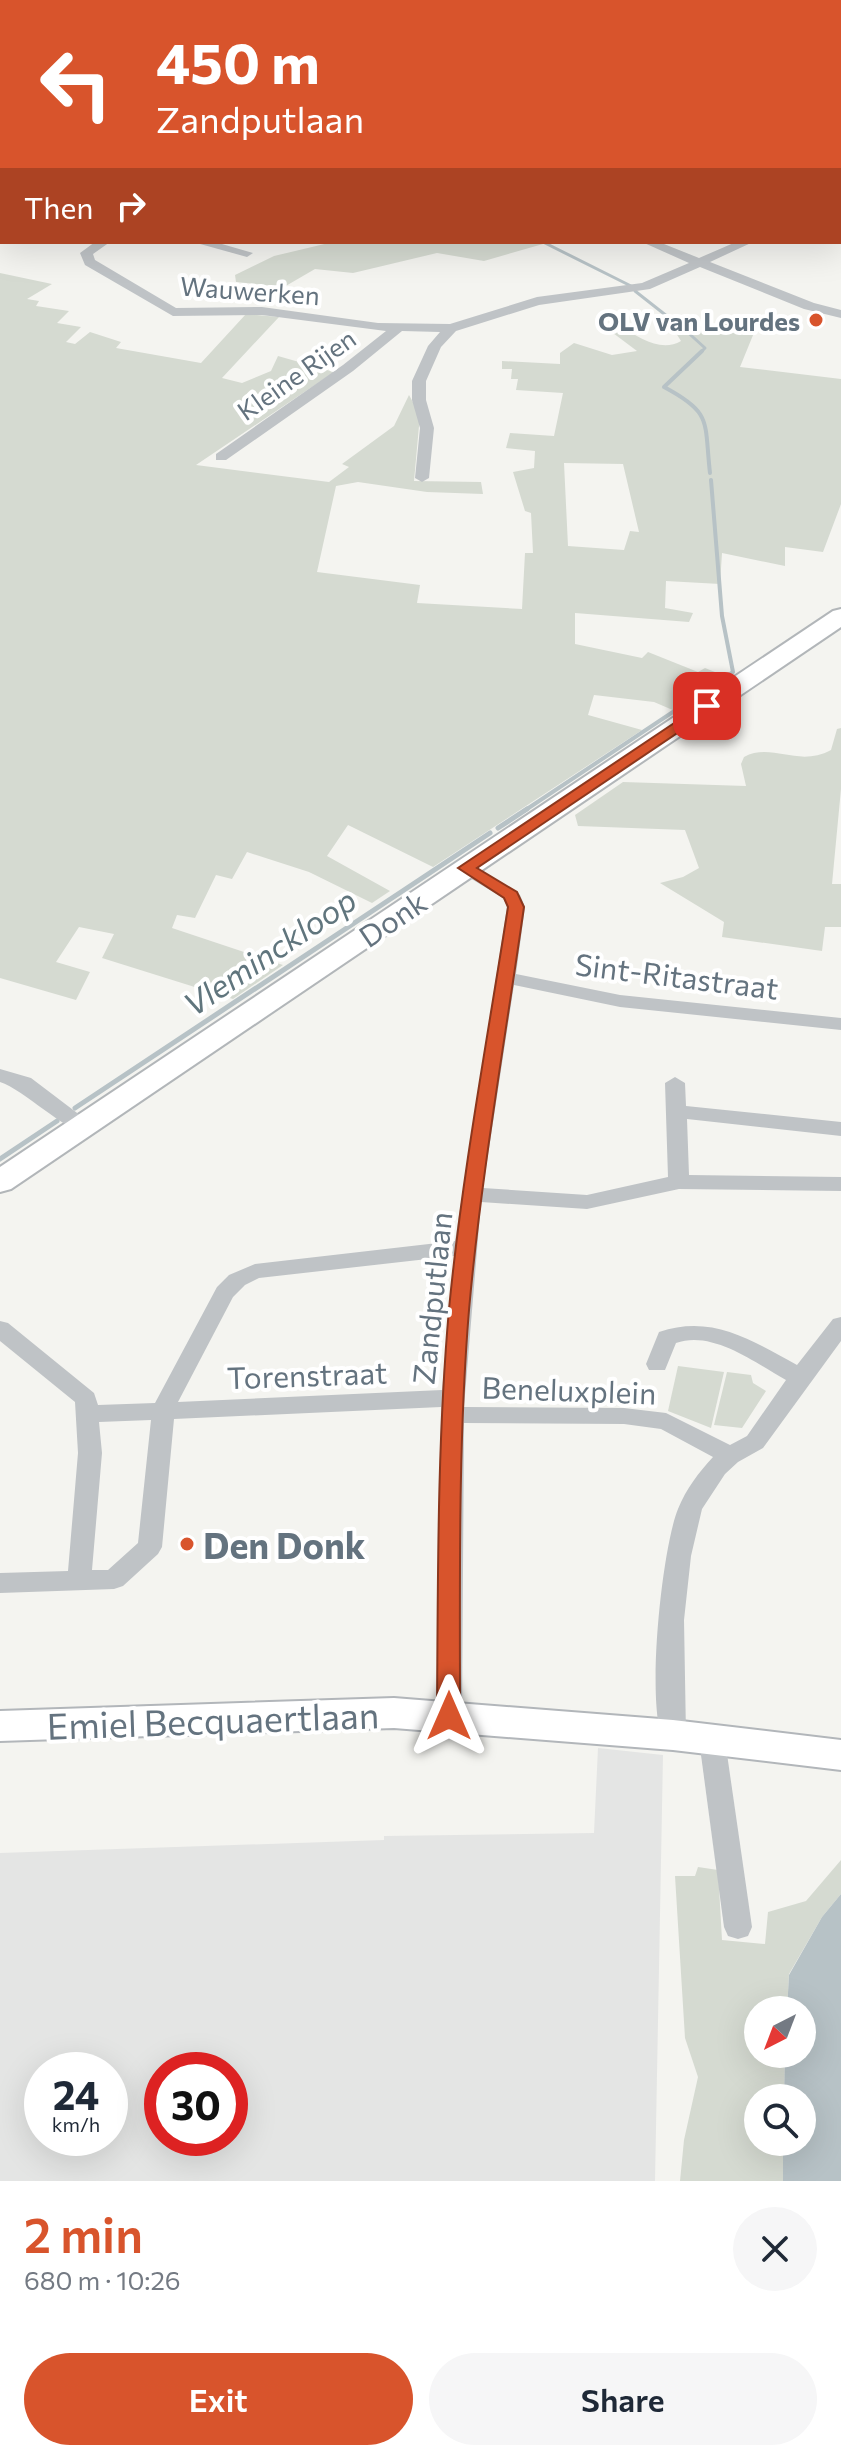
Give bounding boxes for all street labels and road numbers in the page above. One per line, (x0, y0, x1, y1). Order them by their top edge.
street label: Wauwerken (179, 270, 321, 310)
street label: Kleine Rijen (231, 322, 361, 426)
street label: Donk (351, 882, 433, 954)
street label: Sint-Ritastraat (573, 944, 781, 1006)
street label: Zandputlaan (404, 1210, 458, 1386)
street label: Torenstraat (226, 1353, 388, 1395)
street label: Beneluxplein (481, 1367, 657, 1411)
street label: Emiel Becquaertlaan (46, 1691, 380, 1747)

